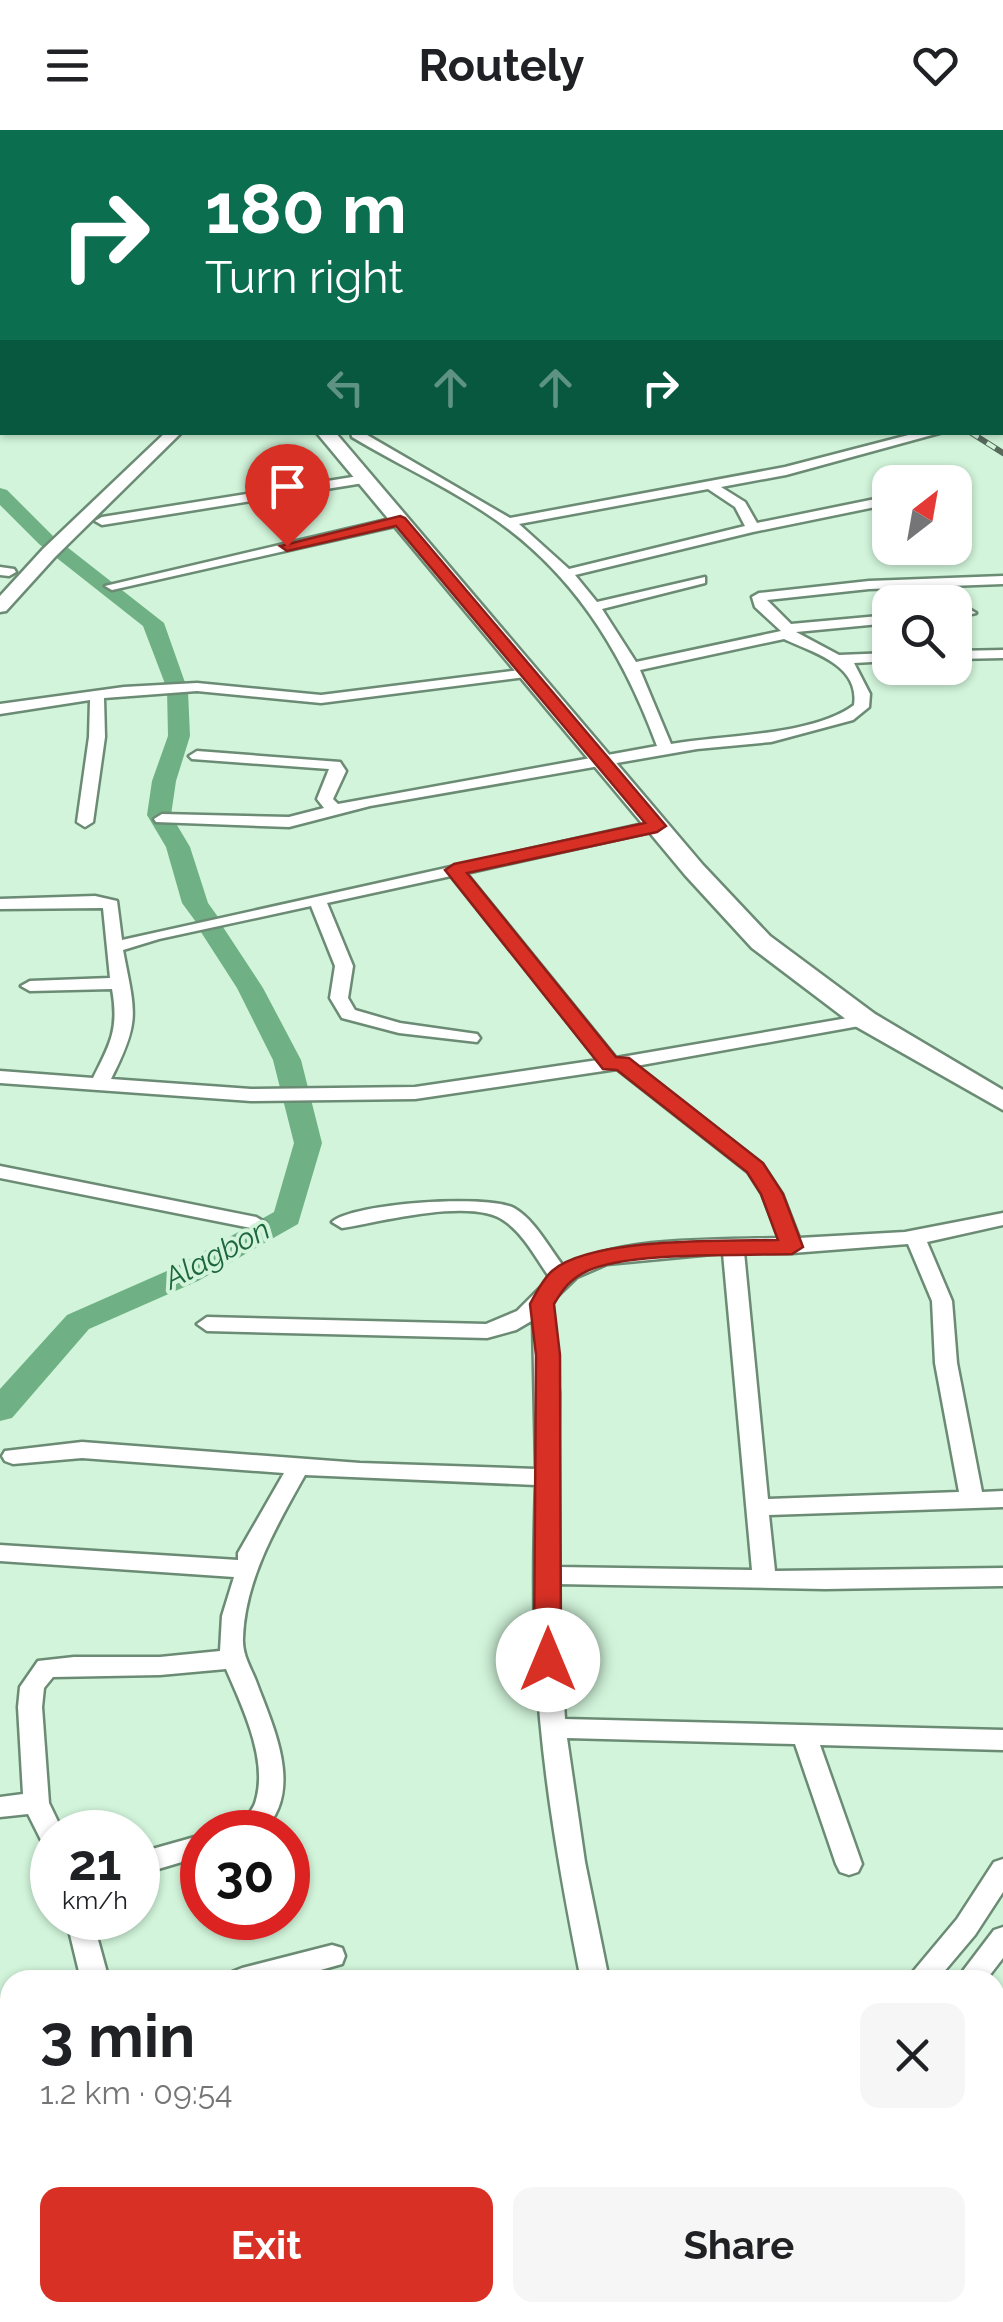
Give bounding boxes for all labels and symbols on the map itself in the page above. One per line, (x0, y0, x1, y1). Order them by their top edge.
pin (245, 444, 330, 547)
north arrow (872, 465, 972, 565)
water label: Alagbon (156, 1211, 276, 1297)
position arrow (496, 1608, 600, 1712)
speed limit sign: 30 (180, 1810, 310, 1940)

